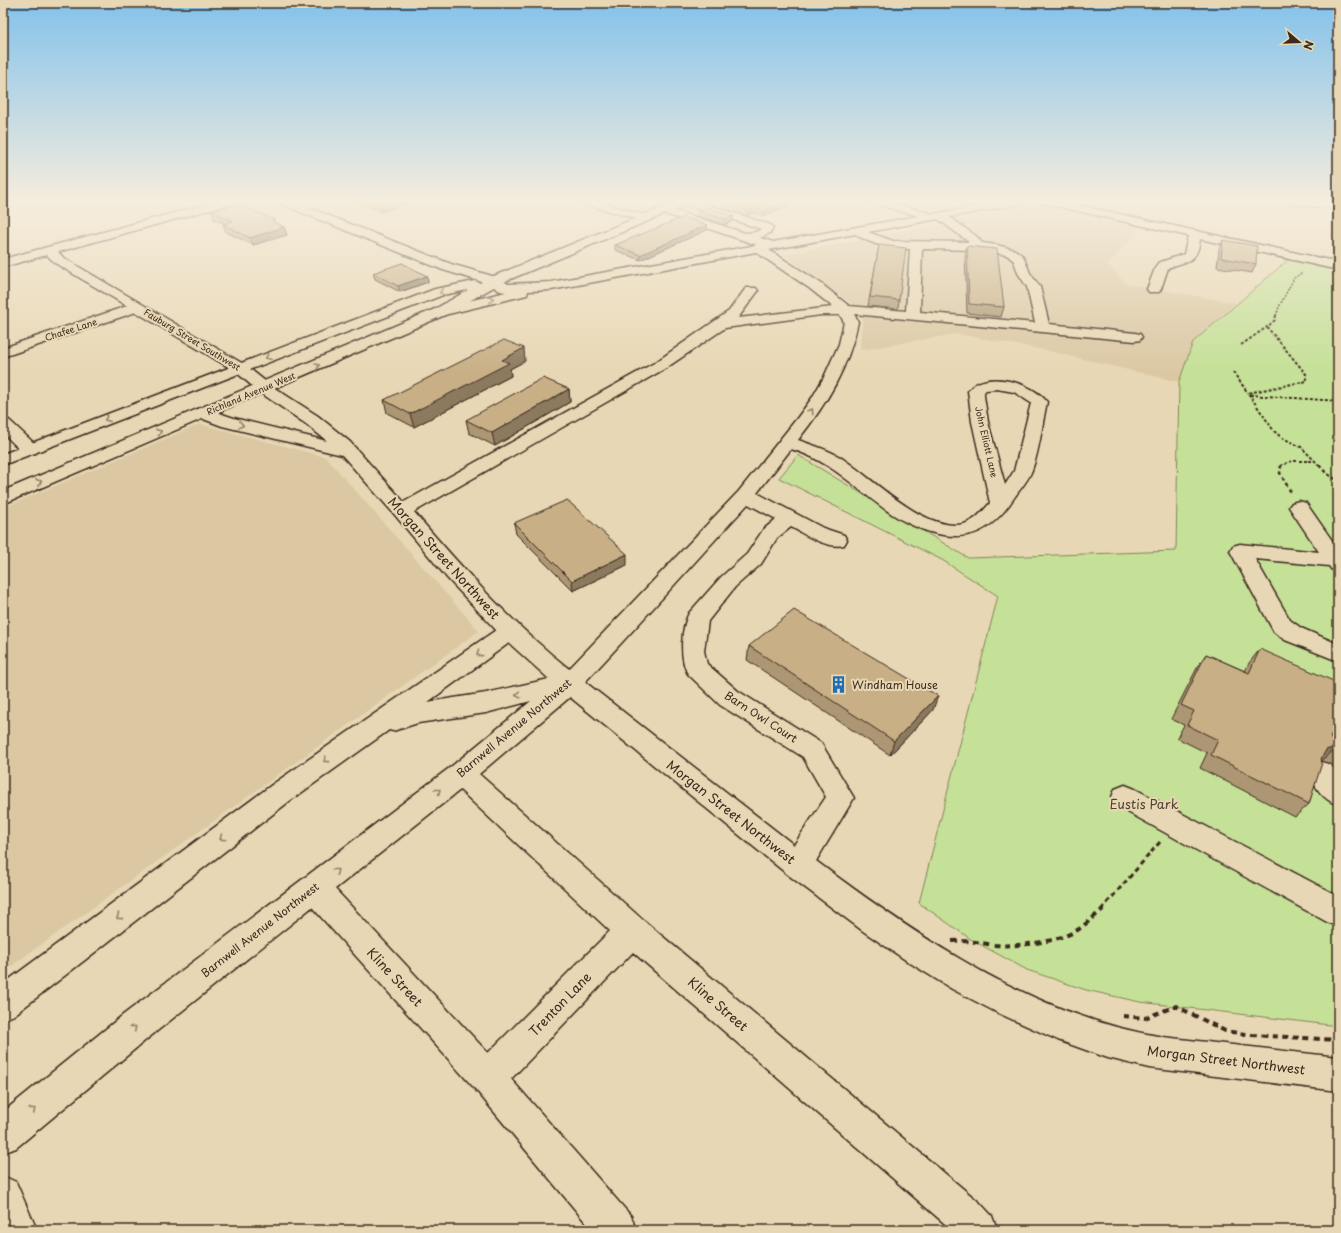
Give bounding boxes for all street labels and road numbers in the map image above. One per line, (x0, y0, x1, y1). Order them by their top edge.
street label: Fauburg Street Southwest (142, 305, 244, 374)
street label: Chafee Lane (43, 314, 99, 344)
street label: Richland Avenue West (204, 368, 298, 418)
street label: John Elliott Lane (972, 405, 1002, 479)
street label: Morgan Street Northwest (384, 492, 505, 623)
street label: Barnwell Avenue Northwest (452, 674, 575, 781)
street label: Barn Owl Court (721, 687, 802, 747)
street label: Morgan Street Northwest (663, 755, 800, 868)
street label: Barnwell Avenue Northwest (197, 878, 323, 981)
street label: Kline Street (363, 943, 428, 1010)
street label: Trenton Lane (524, 967, 595, 1040)
street label: Kline Street (684, 972, 753, 1035)
street label: Morgan Street Northwest (1146, 1040, 1306, 1079)

